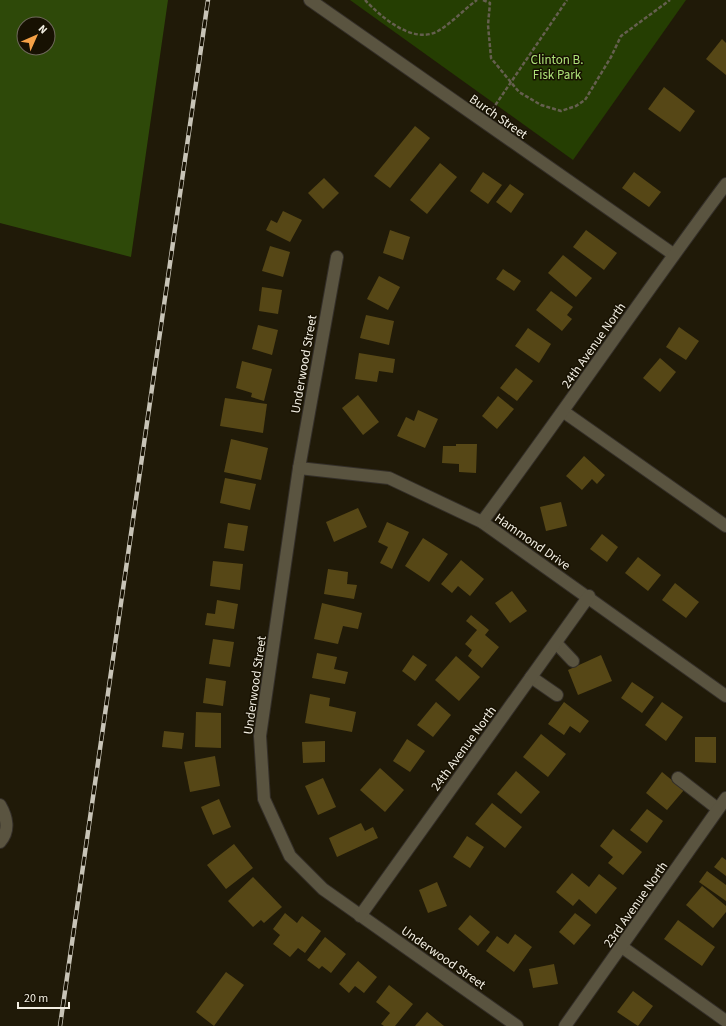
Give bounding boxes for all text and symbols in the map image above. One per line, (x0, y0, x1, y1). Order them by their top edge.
north arrow (16, 16, 56, 56)
text: N (35, 21, 51, 37)
park label: Clinton B. Fisk Park (531, 51, 583, 84)
street label: Burch Street (466, 90, 532, 144)
street label: 24th Avenue North (557, 299, 630, 392)
street label: Underwood Street (286, 313, 322, 415)
street label: Hammond Drive (491, 509, 574, 575)
street label: Underwood Street (239, 634, 271, 736)
street label: 24th Avenue North (427, 702, 501, 795)
street label: 23rd Avenue North (599, 858, 672, 951)
street label: Underwood Street (397, 922, 490, 994)
scale bar (18, 984, 69, 1010)
text: 20 m (24, 990, 48, 1007)

